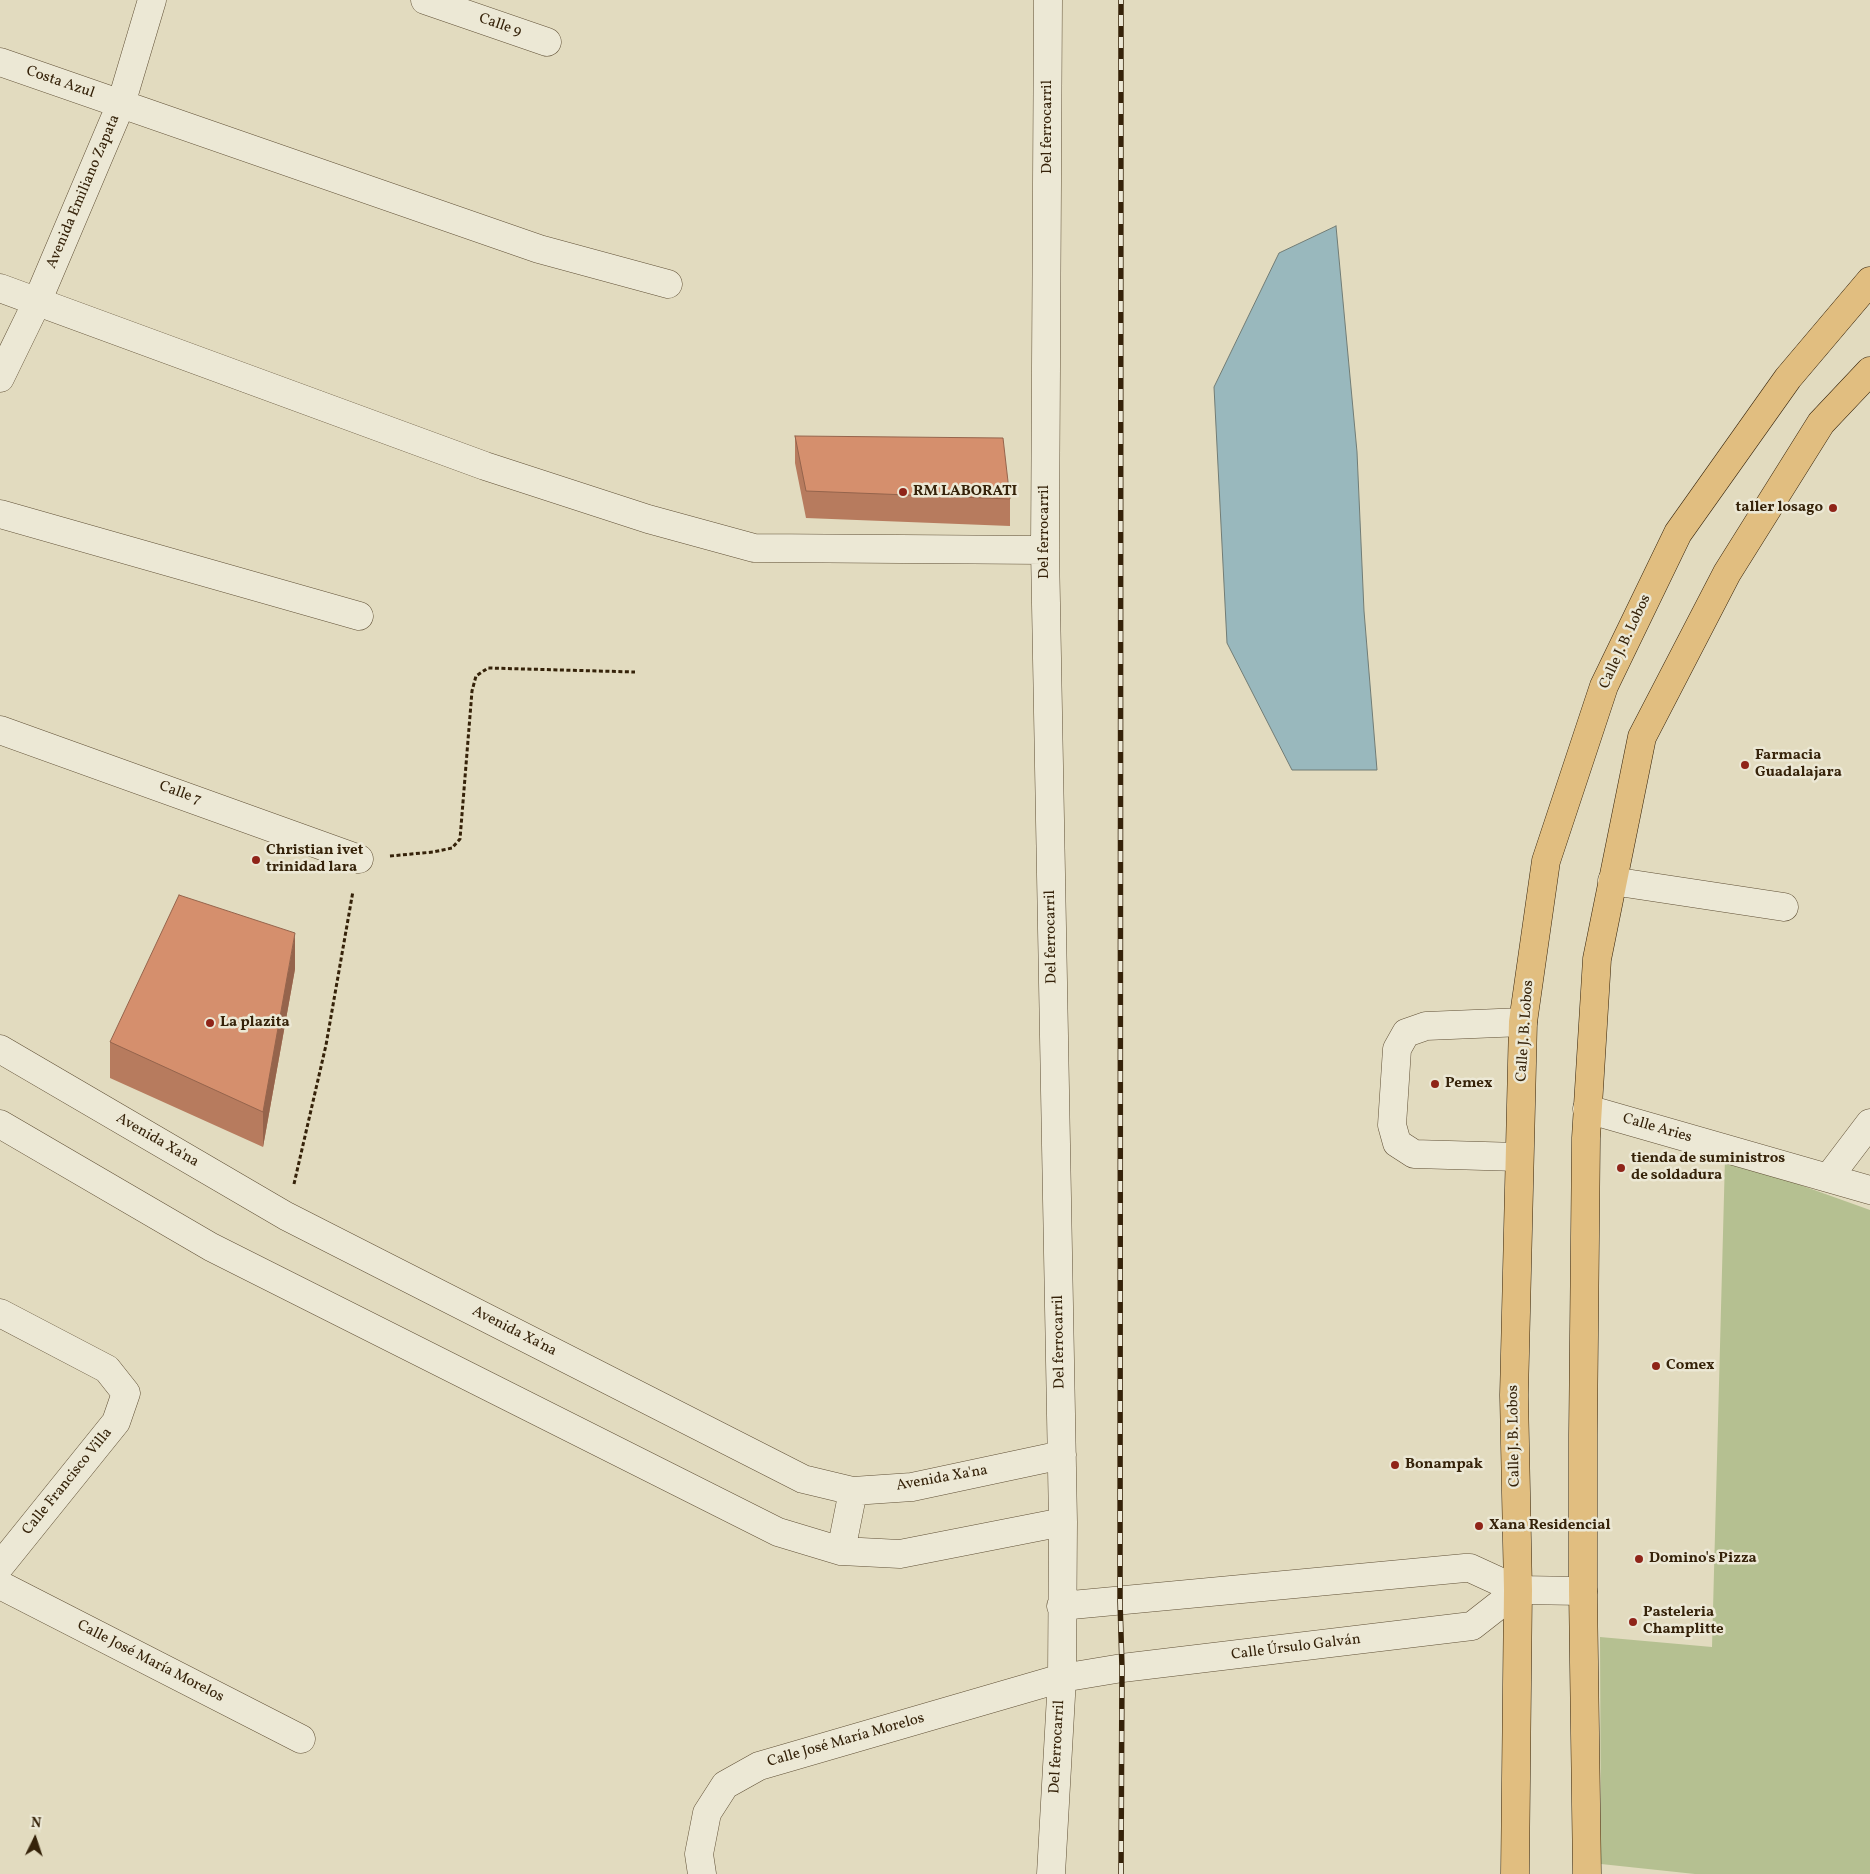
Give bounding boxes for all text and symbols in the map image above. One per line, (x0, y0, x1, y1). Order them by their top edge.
street label: Calle 9 (476, 10, 524, 42)
street label: Costa Azul (24, 63, 96, 103)
street label: Del ferrocarril (1039, 80, 1057, 174)
street label: Avenida Emiliano Zapata (43, 112, 125, 272)
place label: RM LABORATI (913, 483, 1017, 501)
street label: Del ferrocarril (1036, 485, 1054, 579)
marker: RM LABORATI (897, 486, 909, 498)
place label: taller losago (1736, 499, 1823, 517)
marker: taller losago (1827, 502, 1839, 514)
street label: Calle J. B. Lobos (1596, 592, 1656, 692)
place label: Farmacia Guadalajara (1755, 747, 1842, 782)
marker: Farmacia Guadalajara (1739, 759, 1751, 771)
street label: Calle 7 (156, 778, 204, 810)
place label: Christian ivet trinidad lara (266, 842, 363, 877)
marker: Christian ivet trinidad lara (250, 854, 262, 866)
street label: Del ferrocarril (1042, 890, 1062, 984)
street label: Calle J. B. Lobos (1513, 979, 1539, 1083)
place label: La plazita (220, 1014, 290, 1032)
marker: La plazita (204, 1017, 216, 1029)
place label: Pemex (1445, 1075, 1492, 1093)
marker: Pemex (1429, 1078, 1441, 1090)
street label: Avenida Xa'na (112, 1110, 202, 1172)
street label: Calle Aries (1620, 1111, 1694, 1147)
place label: tienda de suministros de soldadura (1631, 1150, 1785, 1185)
marker: tienda de suministros de soldadura (1615, 1162, 1627, 1174)
street label: Del ferrocarril (1050, 1295, 1070, 1389)
street label: Avenida Xa'na (469, 1303, 559, 1361)
place label: Comex (1666, 1357, 1715, 1375)
marker: Comex (1650, 1360, 1662, 1372)
street label: Calle J. B. Lobos (1505, 1385, 1525, 1487)
street label: Calle Francisco Villa (19, 1425, 117, 1539)
place label: Bonampak (1405, 1456, 1483, 1474)
marker: Bonampak (1389, 1459, 1401, 1471)
street label: Avenida Xa'na (895, 1462, 989, 1496)
place label: Xana Residencial (1489, 1517, 1611, 1535)
marker: Xana Residencial (1473, 1520, 1485, 1532)
place label: Domino's Pizza (1649, 1550, 1757, 1568)
marker: Domino's Pizza (1633, 1553, 1645, 1565)
place label: Pasteleria Champlitte (1643, 1604, 1724, 1639)
marker: Pasteleria Champlitte (1627, 1616, 1639, 1628)
street label: Calle José María Morelos (74, 1617, 226, 1707)
street label: Calle Úrsulo Galván (1230, 1631, 1362, 1665)
street label: Del ferrocarril (1047, 1700, 1069, 1794)
street label: Calle José María Morelos (765, 1710, 927, 1772)
north arrow (10, 1814, 60, 1864)
text: N (30, 1814, 42, 1833)

